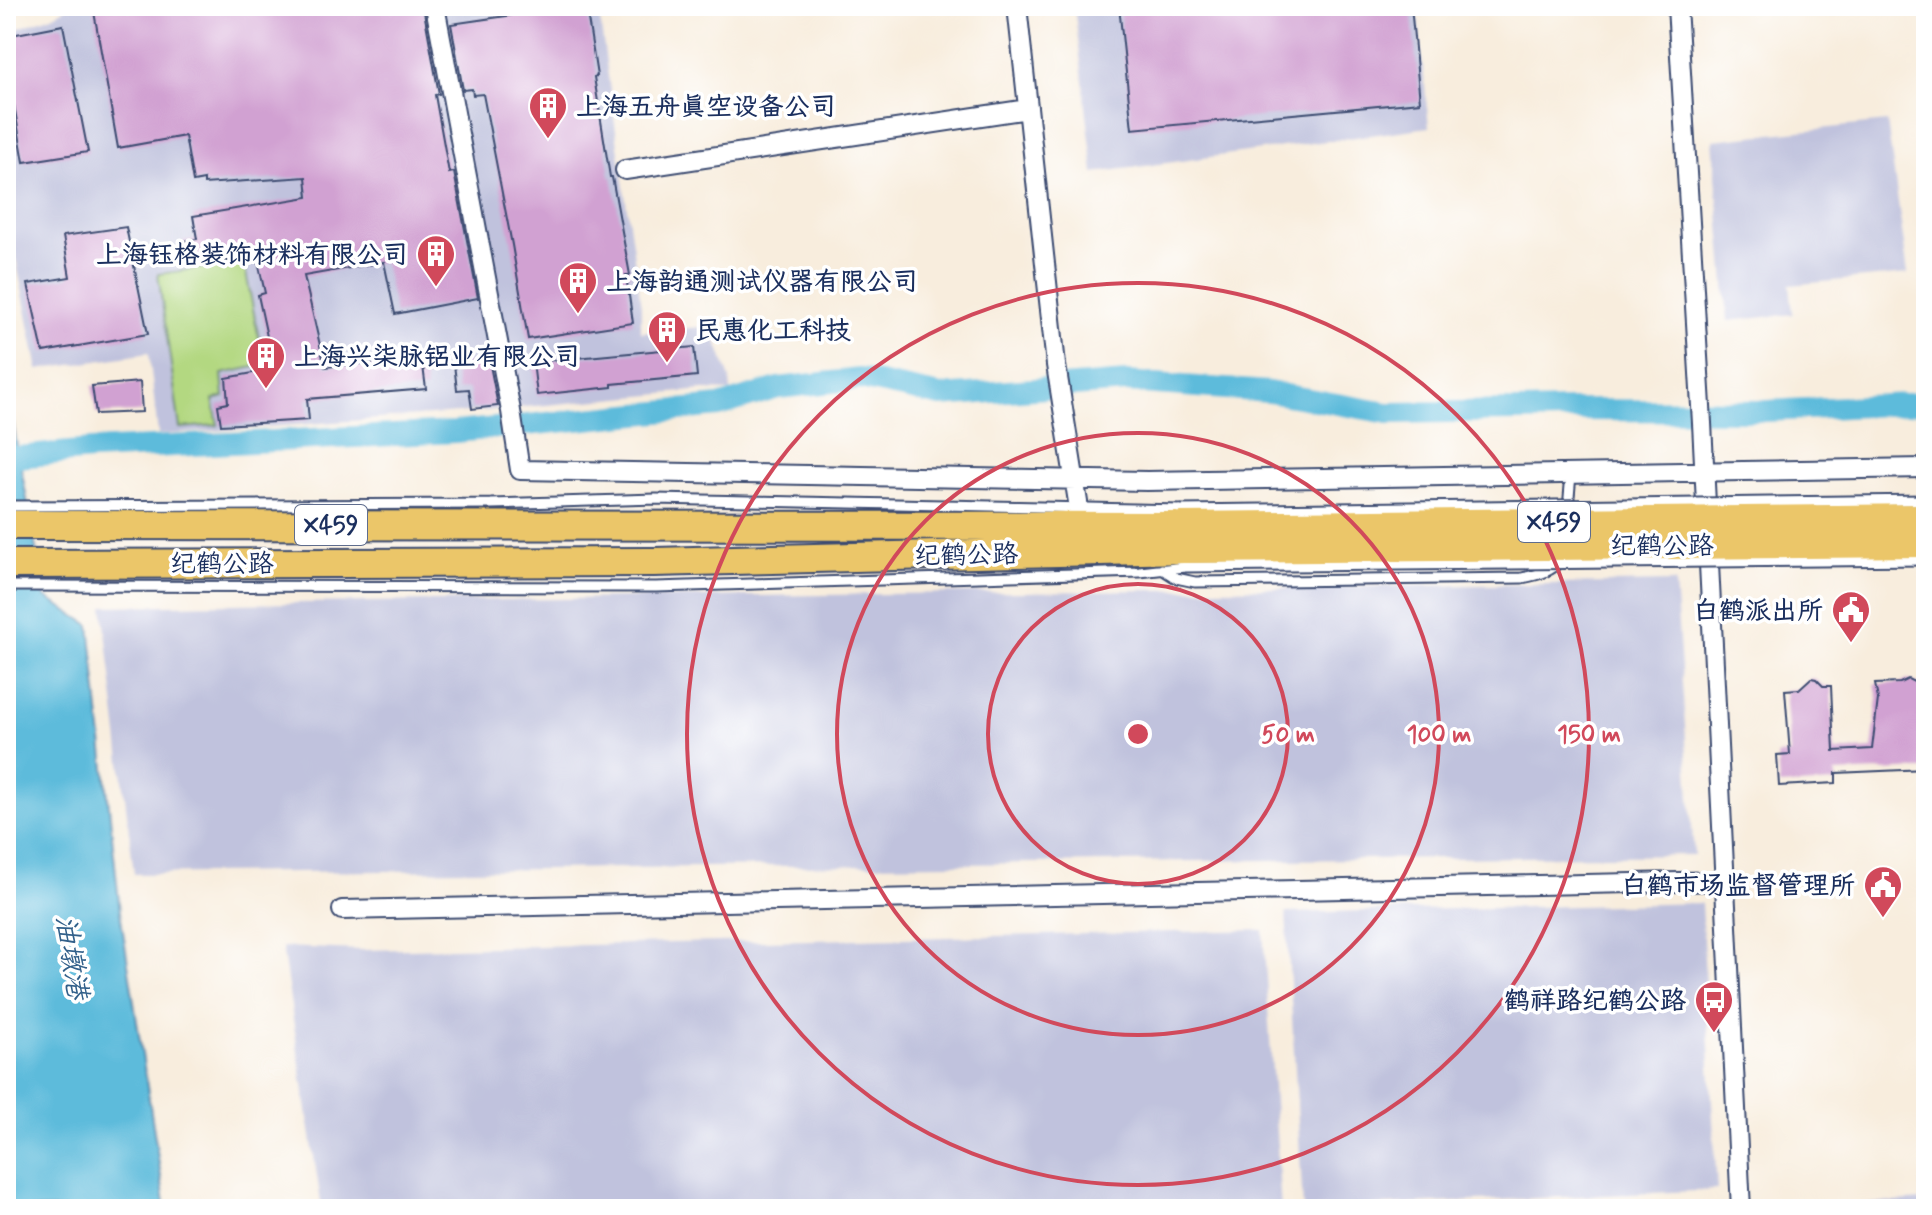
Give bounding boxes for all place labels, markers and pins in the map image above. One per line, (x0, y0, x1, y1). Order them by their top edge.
building icon: 上海五舟真空设备公司 (527, 85, 569, 140)
place label: 上海五舟真空设备公司 (576, 91, 836, 125)
building icon: 上海钰格装饰材料有限公司 (415, 233, 457, 288)
place label: 上海钰格装饰材料有限公司 (96, 239, 408, 273)
building icon: 上海韵通测试仪器有限公司 (557, 260, 599, 315)
place label: 上海韵通测试仪器有限公司 (606, 266, 918, 300)
building icon: 民惠化工科技 (646, 309, 688, 364)
place label: 民惠化工科技 (695, 315, 851, 349)
building icon: 上海兴柒脉铝业有限公司 (245, 335, 287, 390)
place label: 上海兴柒脉铝业有限公司 (294, 341, 580, 375)
public building icon: 白鹤派出所 (1830, 589, 1872, 644)
place label: 白鹤派出所 (1693, 595, 1823, 629)
centre of rings (1124, 720, 1152, 748)
public building icon: 白鹤市场监督管理所 (1862, 864, 1904, 919)
place label: 白鹤市场监督管理所 (1621, 870, 1855, 904)
bus stop icon: 鹤祥路纪鹤公路 (1693, 979, 1735, 1034)
place label: 鹤祥路纪鹤公路 (1504, 985, 1686, 1019)

